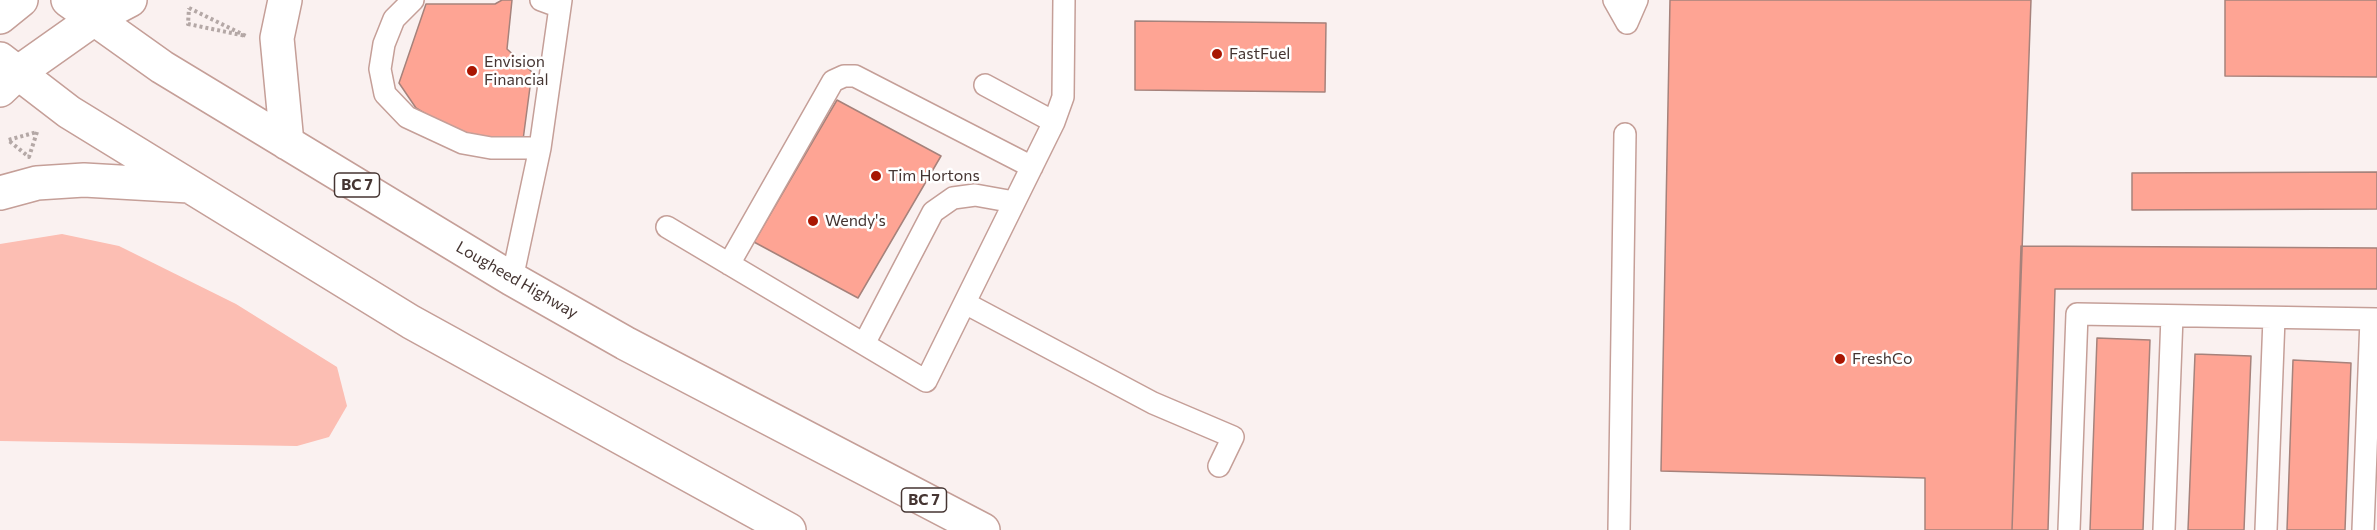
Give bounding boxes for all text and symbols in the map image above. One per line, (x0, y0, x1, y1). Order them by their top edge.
place label: FastFuel (1229, 44, 1290, 64)
marker: FastFuel (1210, 47, 1224, 61)
place label: Envision Financial (484, 52, 548, 90)
marker: Envision Financial (465, 64, 479, 78)
place label: Tim Hortons (888, 166, 980, 186)
marker: Tim Hortons (869, 169, 883, 183)
road number: BC 7 (334, 173, 380, 197)
place label: Wendy's (825, 211, 886, 231)
marker: Wendy's (806, 214, 820, 228)
street label: Lougheed Highway (453, 237, 581, 323)
place label: FreshCo (1852, 349, 1912, 369)
marker: FreshCo (1833, 352, 1847, 366)
road number: BC 7 (902, 488, 946, 512)

